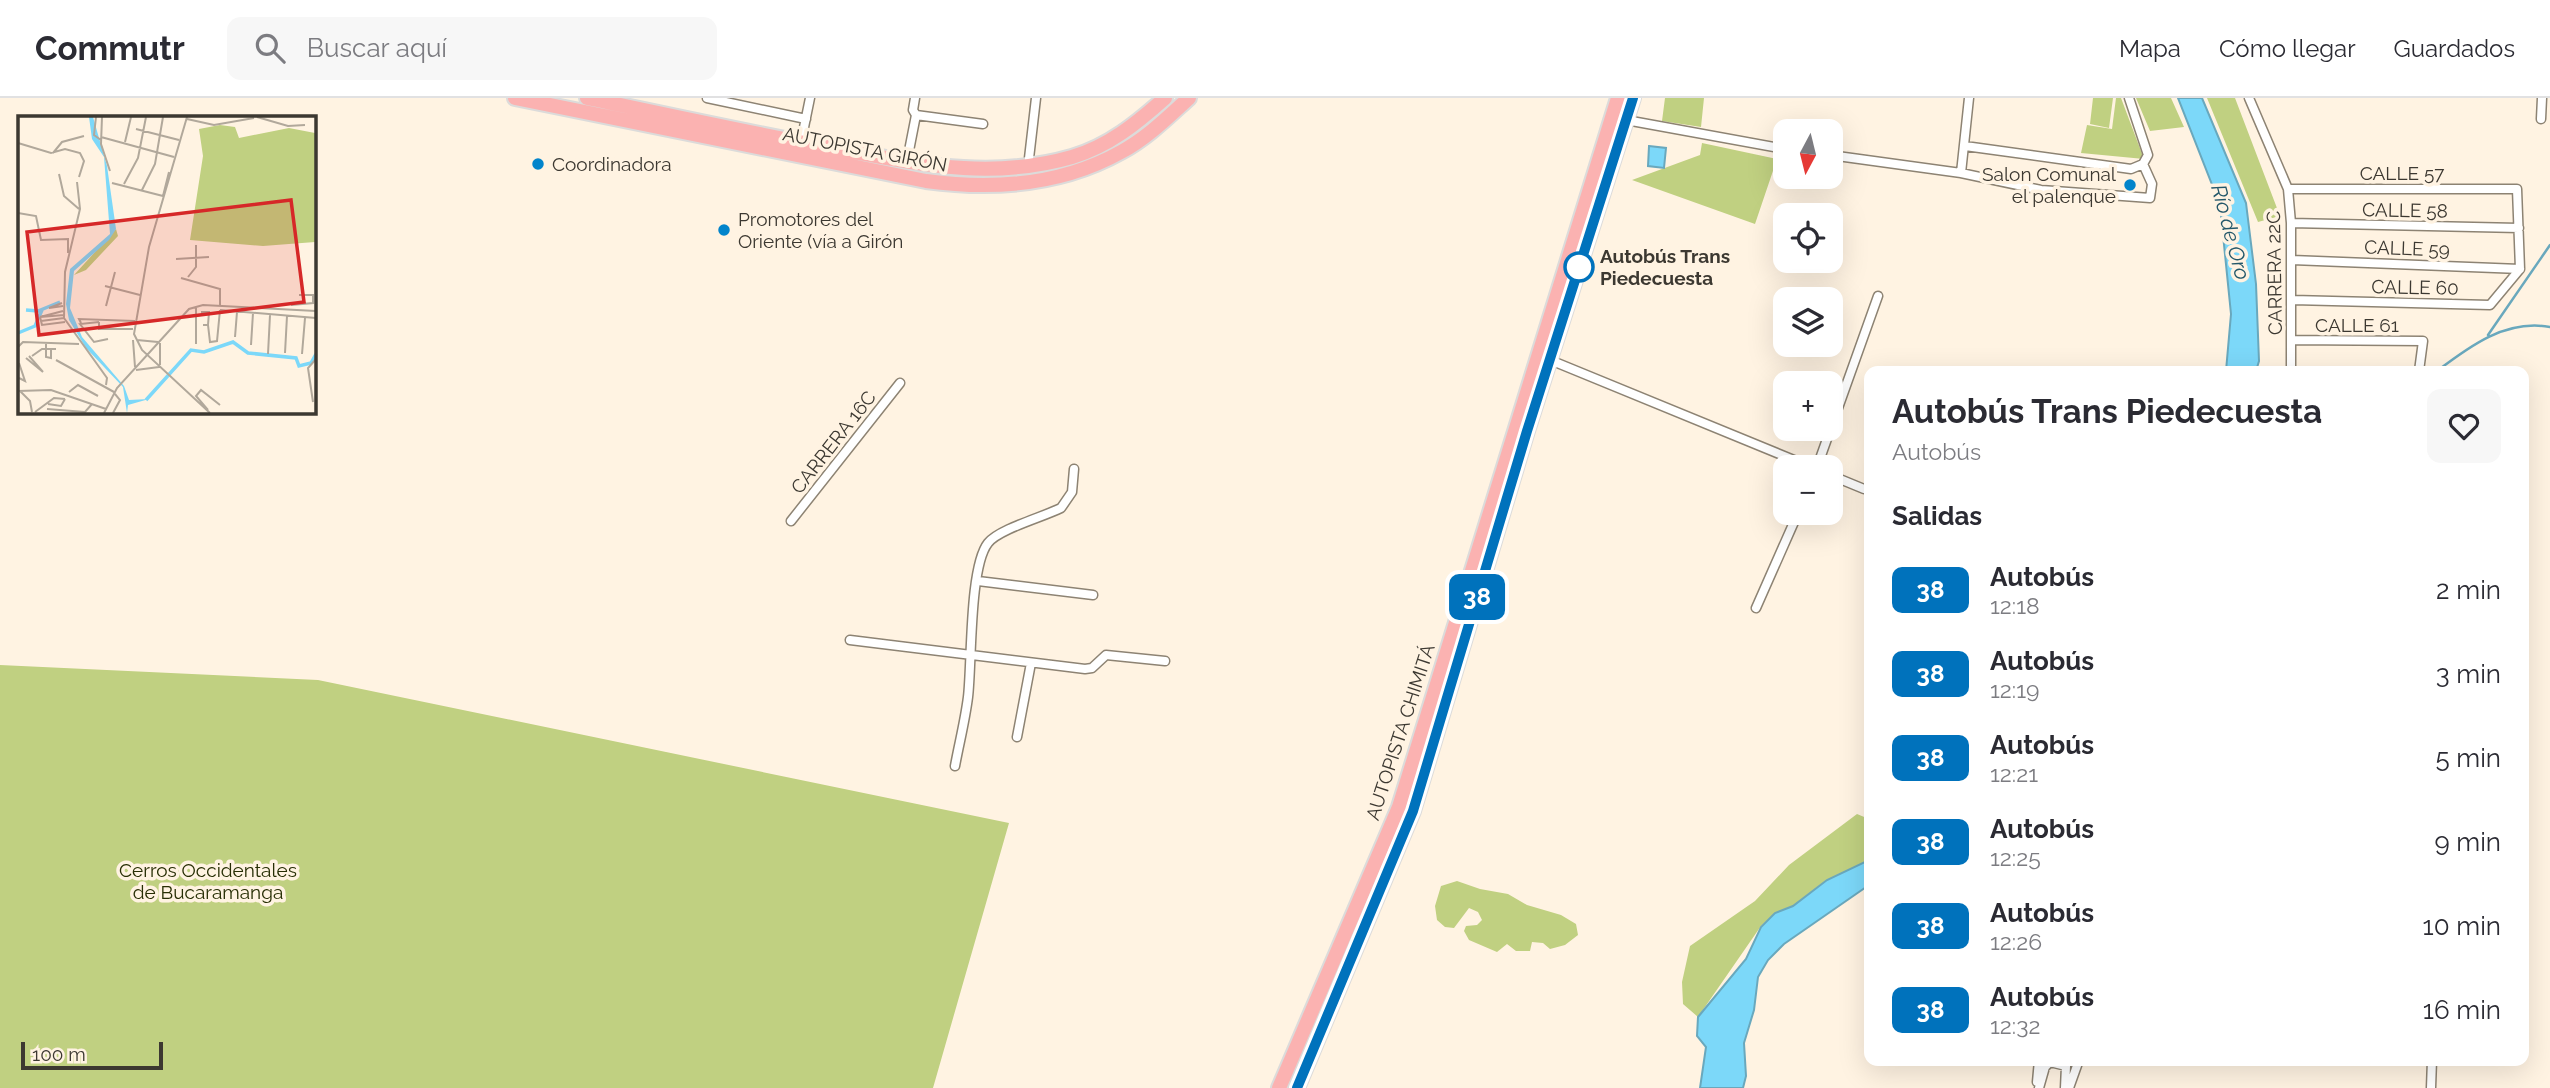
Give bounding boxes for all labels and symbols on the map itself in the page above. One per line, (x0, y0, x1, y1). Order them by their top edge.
inset map (18, 116, 315, 413)
north arrow (1773, 119, 1843, 189)
street label: AUTOPISTA GIRÓN (781, 122, 949, 176)
place label: Coordinadora (552, 153, 672, 175)
marker: Coordinadora (530, 156, 546, 172)
street label: CALLE 57 (2360, 162, 2444, 184)
place label: Salon Comunal el palenque (1982, 163, 2117, 207)
marker: Salon Comunal el palenque (2122, 177, 2138, 193)
water label: Río de Oro (2206, 181, 2256, 283)
street label: CALLE 58 (2362, 198, 2448, 222)
place label: Promotores del Oriente (vía a Girón (738, 208, 903, 252)
street label: CARRERA 22C (2262, 211, 2286, 335)
marker: Promotores del Oriente (vía a Girón (716, 222, 732, 238)
street label: CALLE 59 (2364, 236, 2450, 260)
place label: Autobús Trans Piedecuesta (1600, 245, 1730, 289)
marker: Autobús Trans Piedecuesta (1564, 252, 1594, 282)
street label: CALLE 60 (2371, 275, 2459, 299)
street label: CALLE 61 (2315, 314, 2399, 336)
street label: CARRERA 16C (786, 386, 880, 498)
line badge: 38 (1446, 574, 1508, 620)
street label: AUTOPISTA CHIMITÁ (1361, 641, 1439, 823)
park label: Cerros Occidentales de Bucaramanga (119, 859, 297, 903)
scale bar (21, 1039, 163, 1071)

